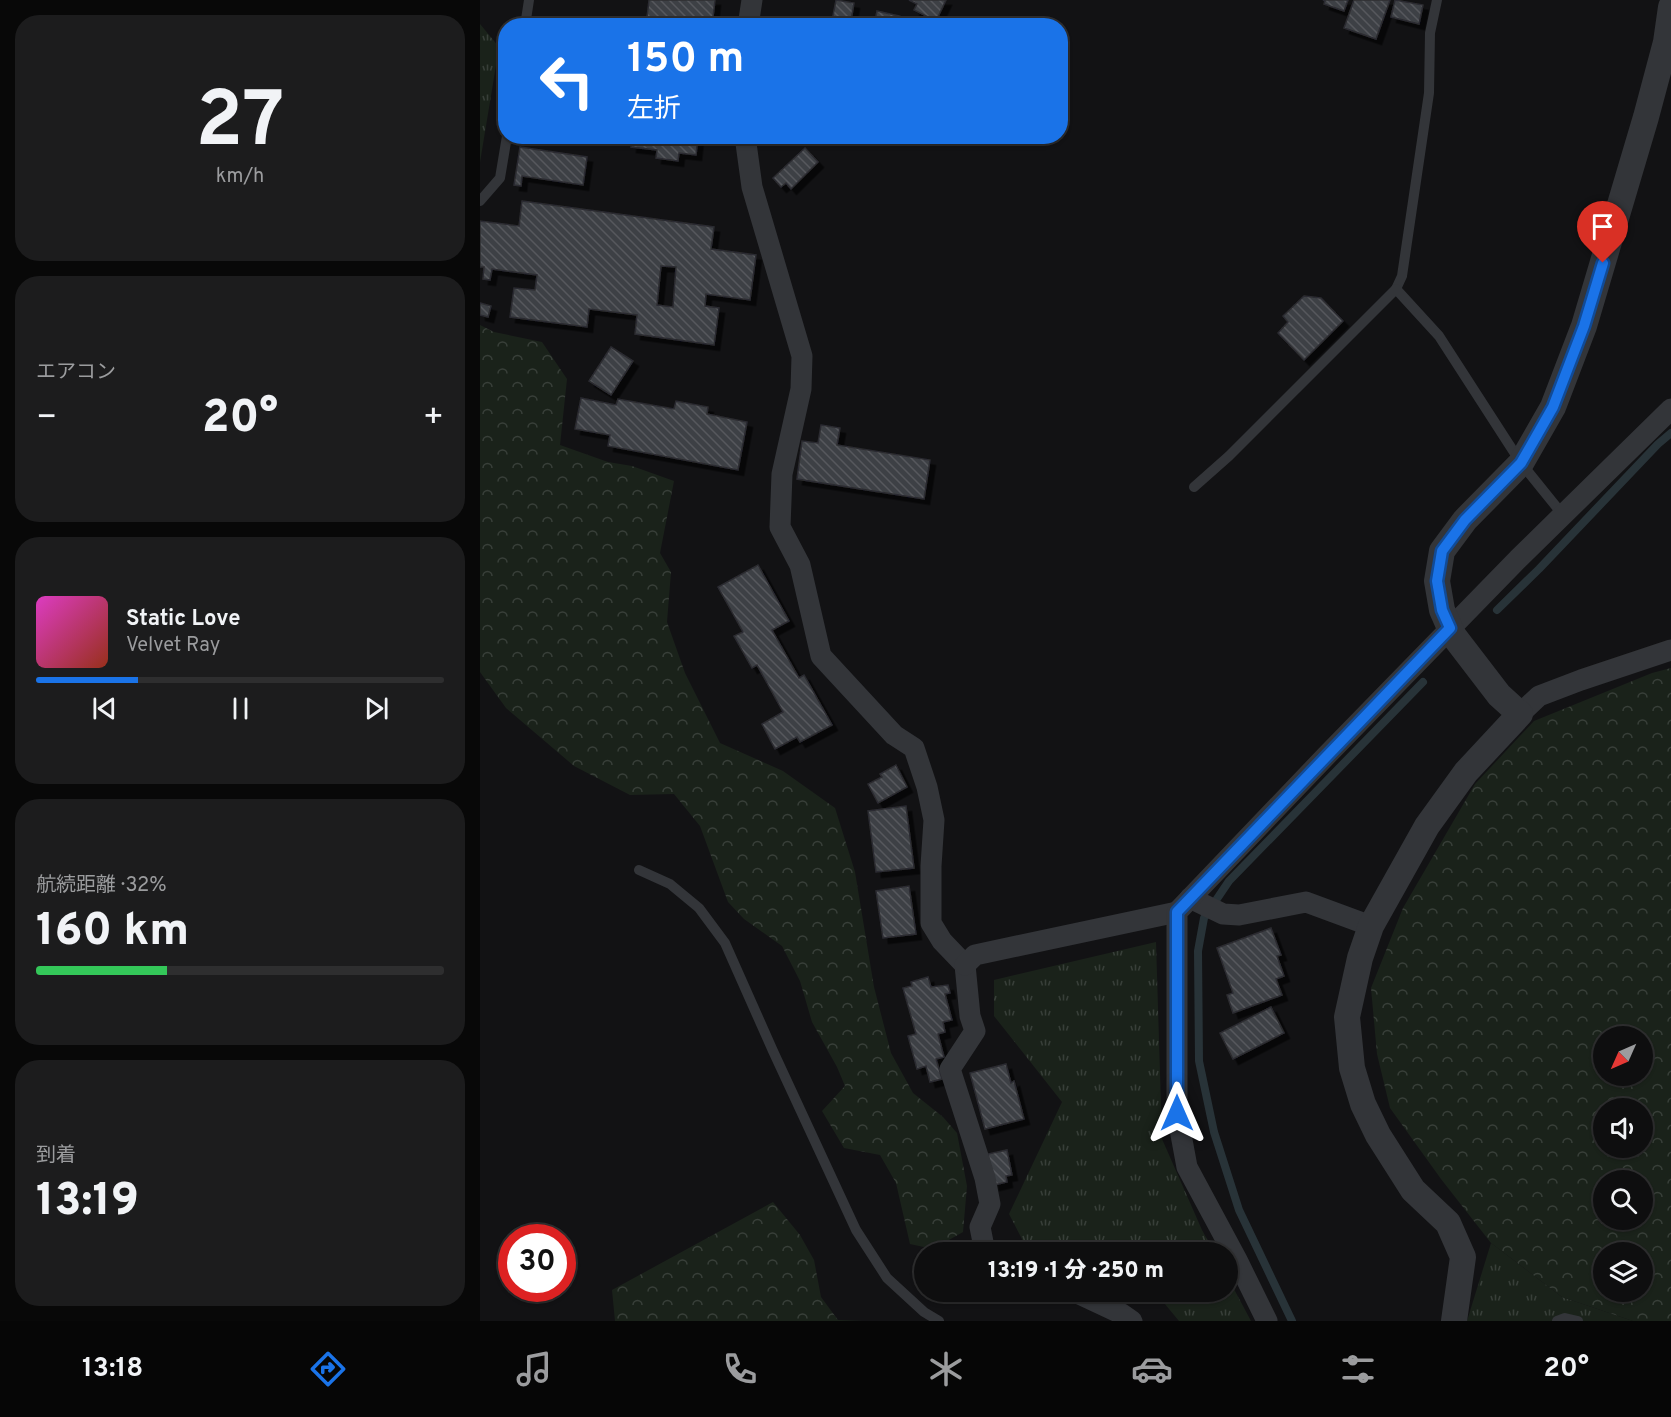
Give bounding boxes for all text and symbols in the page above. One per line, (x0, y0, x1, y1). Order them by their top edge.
text: 150 m (627, 34, 744, 87)
icon: left (528, 42, 606, 120)
text: 27 (196, 75, 284, 174)
text: 左折 (627, 93, 681, 127)
text: km/h (216, 164, 264, 190)
pin (1577, 201, 1628, 263)
icon: arrive (1586, 210, 1619, 243)
text: エアコン (36, 360, 116, 386)
text: 20° (202, 391, 278, 448)
text: − (36, 398, 57, 440)
text: + (423, 398, 444, 440)
text: Static Love (126, 606, 240, 633)
text: Velvet Ray (126, 633, 220, 659)
icon: previous (88, 692, 121, 725)
icon: pause (224, 692, 257, 725)
icon: next (360, 692, 393, 725)
text: 航続距離 · 32% (36, 873, 167, 899)
text: 160 km (36, 904, 189, 961)
north arrow (1593, 1026, 1653, 1086)
map controls (1593, 1026, 1653, 1302)
position arrow (1145, 1081, 1209, 1145)
button: sound (1593, 1098, 1653, 1158)
text: 到着 (36, 1143, 76, 1169)
button: search (1593, 1170, 1653, 1230)
text: 13:19 (36, 1174, 139, 1231)
speed limit sign: 30 (498, 1224, 576, 1302)
button: layers (1593, 1242, 1653, 1302)
text: 13:19 · 1 分 · 250 m (988, 1258, 1164, 1285)
icon: directions (307, 1348, 349, 1390)
icon: music (513, 1348, 555, 1390)
icon: phone (719, 1348, 761, 1390)
icon: climate (925, 1348, 967, 1390)
icon: car (1131, 1348, 1173, 1390)
icon: filters (1337, 1348, 1379, 1390)
text: 13:18 (82, 1352, 143, 1386)
text: 20° (1543, 1352, 1589, 1386)

